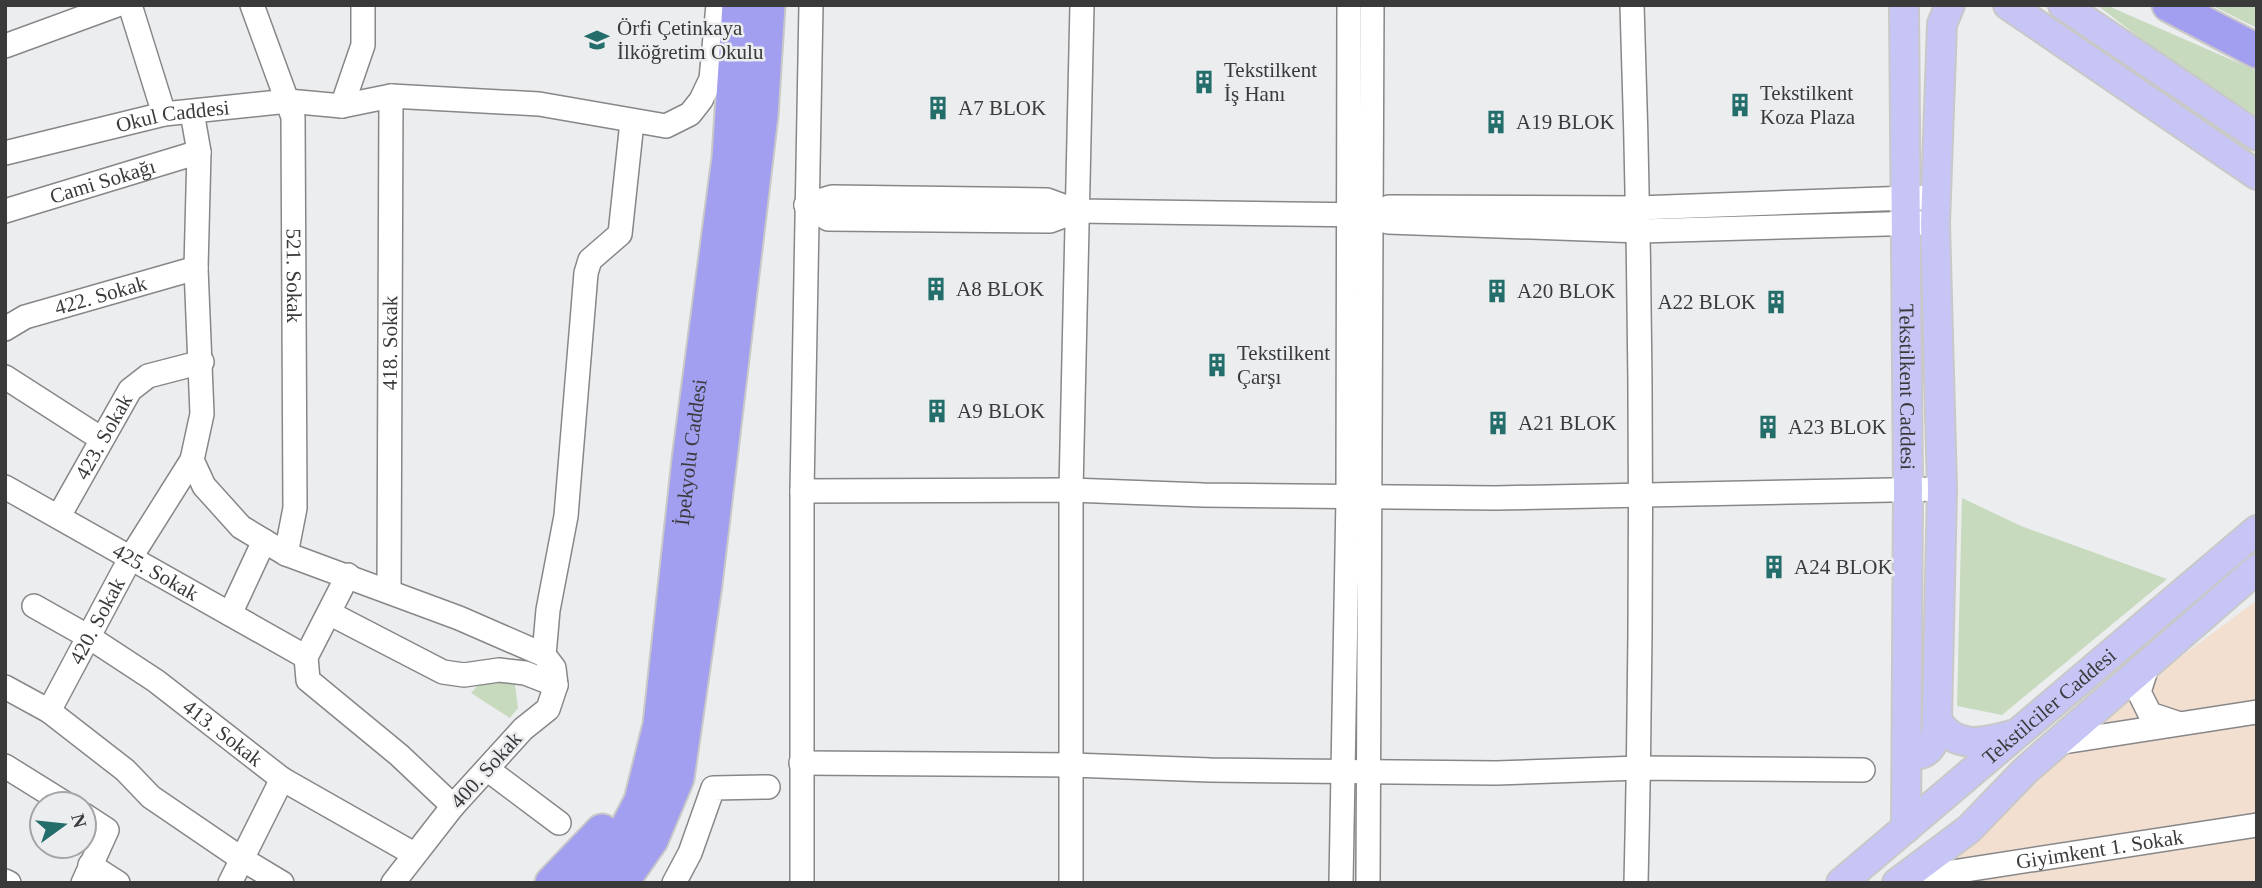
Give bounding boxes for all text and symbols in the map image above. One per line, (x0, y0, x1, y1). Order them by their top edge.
place label: Örfi Çetinkaya İlköğretim Okulu (617, 16, 764, 64)
school or university icon: Örfi Çetinkaya İlköğretim Okulu (583, 26, 611, 54)
place label: Tekstilkent İş Hanı (1224, 58, 1317, 106)
building icon: Tekstilkent İş Hanı (1190, 68, 1218, 96)
place label: Tekstilkent Koza Plaza (1760, 81, 1856, 129)
building icon: Tekstilkent Koza Plaza (1726, 91, 1754, 119)
building icon: A7 BLOK (924, 94, 952, 122)
street label: Okul Caddesi (113, 95, 231, 137)
place label: A7 BLOK (958, 96, 1046, 120)
building icon: A19 BLOK (1482, 108, 1510, 136)
place label: A19 BLOK (1516, 110, 1615, 134)
street label: Cami Sokağı (47, 154, 158, 209)
street label: 521. Sokak (282, 228, 306, 324)
street label: 422. Sokak (52, 271, 150, 320)
building icon: A8 BLOK (922, 275, 950, 303)
place label: A8 BLOK (956, 277, 1044, 301)
building icon: A20 BLOK (1483, 277, 1511, 305)
place label: A20 BLOK (1517, 279, 1616, 303)
building icon: A22 BLOK (1762, 288, 1790, 316)
place label: A22 BLOK (1657, 290, 1756, 314)
street label: 418. Sokak (378, 295, 402, 390)
street label: Tekstilkent Caddesi (1894, 304, 1920, 470)
place label: Tekstilkent Çarşı (1237, 341, 1330, 389)
building icon: Tekstilkent Çarşı (1203, 351, 1231, 379)
street label: İpekyolu Caddesi (670, 377, 712, 527)
street label: 423. Sokak (70, 389, 138, 484)
building icon: A9 BLOK (923, 397, 951, 425)
place label: A9 BLOK (957, 399, 1045, 423)
building icon: A21 BLOK (1484, 409, 1512, 437)
place label: A21 BLOK (1518, 411, 1617, 435)
building icon: A23 BLOK (1754, 413, 1782, 441)
place label: A23 BLOK (1788, 415, 1887, 439)
street label: 425. Sokak (109, 538, 203, 606)
building icon: A24 BLOK (1760, 553, 1788, 581)
place label: A24 BLOK (1794, 555, 1893, 579)
street label: 420. Sokak (64, 573, 130, 668)
street label: Tekstilciler Caddesi (1978, 643, 2121, 770)
street label: 413. Sokak (178, 695, 268, 772)
street label: 400. Sokak (445, 726, 527, 813)
north arrow (28, 790, 98, 860)
text: N (67, 811, 91, 830)
street label: Giyimkent 1. Sokak (2014, 825, 2185, 874)

